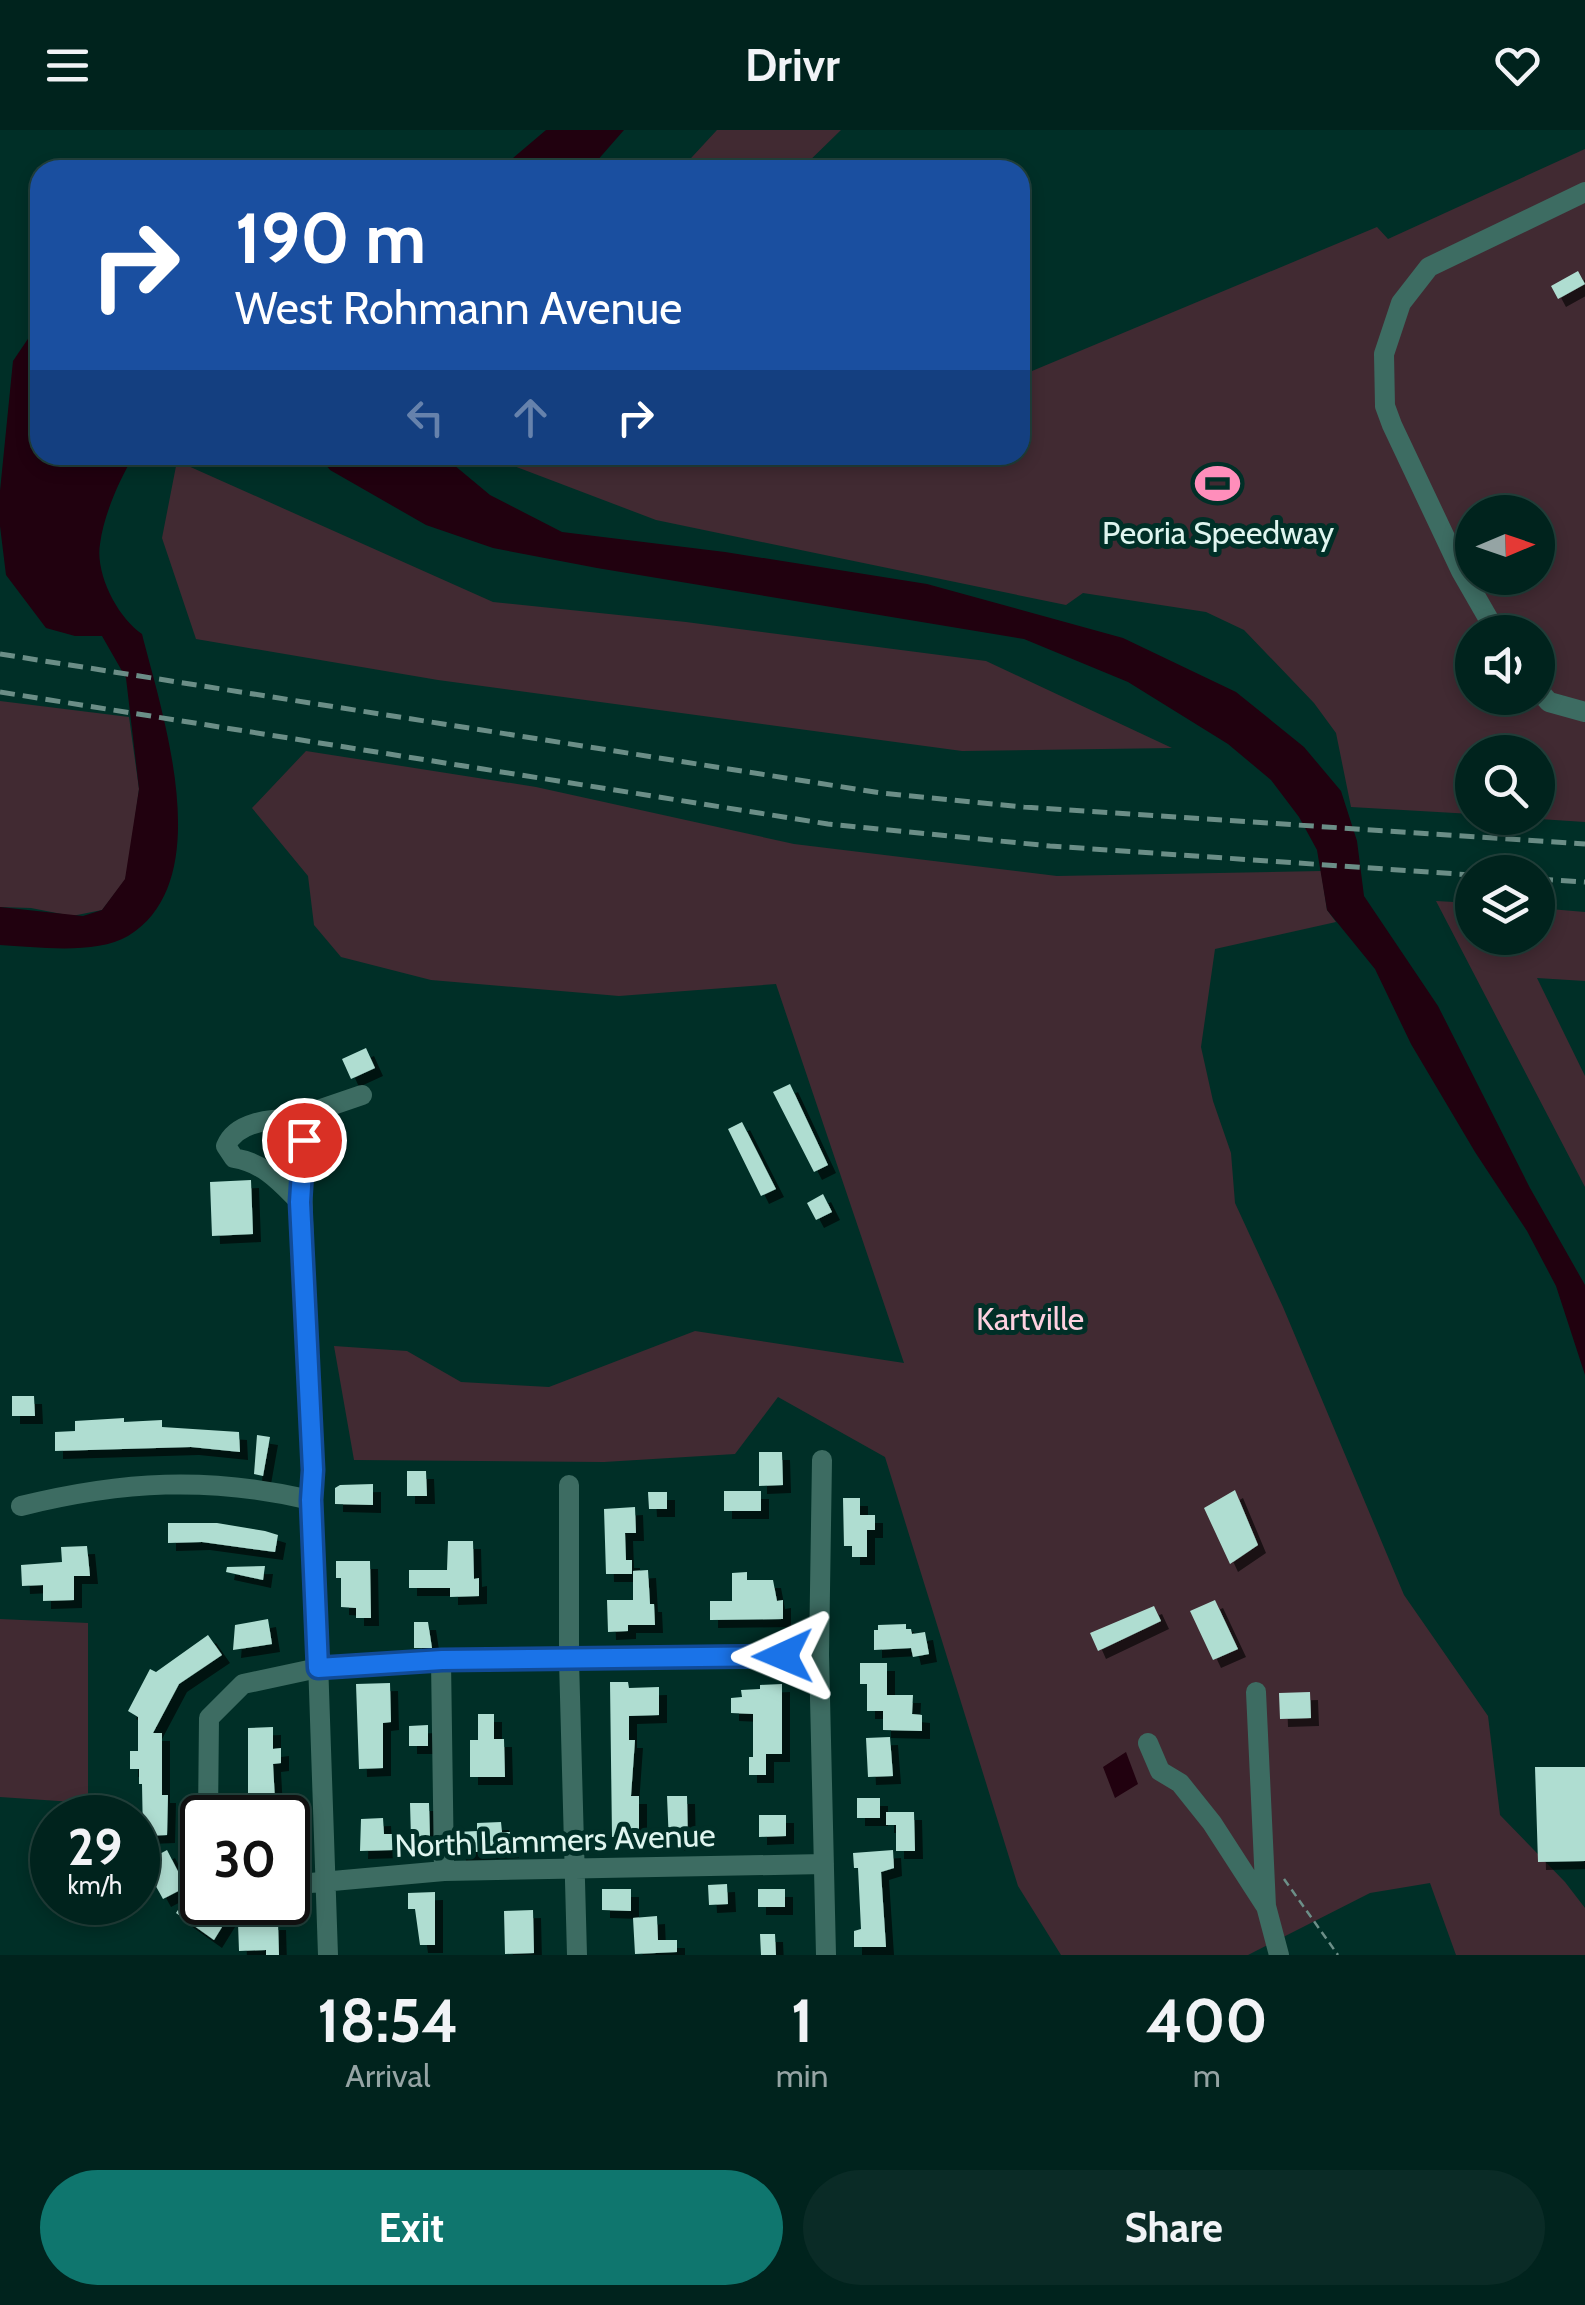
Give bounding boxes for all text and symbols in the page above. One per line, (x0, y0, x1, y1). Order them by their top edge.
icon: menu (40, 38, 95, 93)
text: Drivr (745, 38, 840, 92)
icon: heart (1490, 38, 1545, 93)
text: 190 m (235, 195, 426, 281)
icon: right (70, 200, 200, 330)
text: West Rohmann Avenue (235, 281, 682, 335)
icon: left (398, 390, 453, 445)
icon: ahead (503, 390, 558, 445)
icon: right (608, 390, 663, 445)
sports icon: Peoria Speedway (1194, 460, 1242, 508)
north arrow (1455, 495, 1555, 595)
map controls (1455, 495, 1555, 955)
place label: Peoria Speedway (1102, 513, 1334, 552)
button: sound (1455, 615, 1555, 715)
button: search (1455, 735, 1555, 835)
button: layers (1455, 855, 1555, 955)
pin (262, 1098, 347, 1183)
icon: arrive (277, 1113, 332, 1168)
park label: Kartville (976, 1299, 1084, 1338)
position arrow (731, 1604, 835, 1708)
speed limit sign: 30 (180, 1795, 310, 1925)
street label: North Lammers Avenue (394, 1815, 716, 1865)
text: 29 (68, 1817, 122, 1878)
text: km/h (68, 1870, 122, 1900)
text: 18:54 (317, 1984, 458, 2057)
text: 1 (791, 1984, 813, 2057)
text: 400 (1146, 1984, 1268, 2057)
text: Arrival (345, 2056, 430, 2095)
text: min (776, 2056, 828, 2095)
text: m (1193, 2056, 1221, 2095)
button: Exit (40, 2170, 783, 2285)
button: Share (803, 2170, 1545, 2285)

